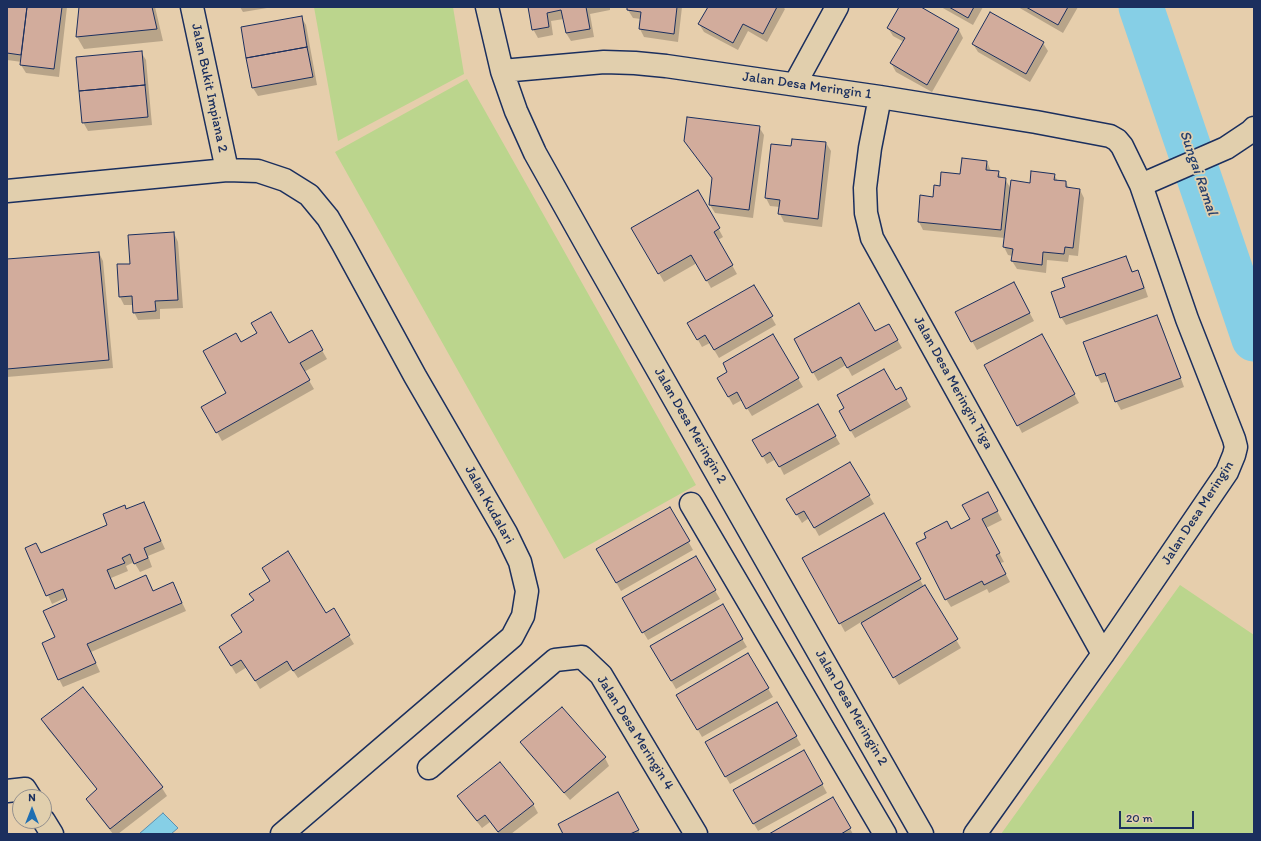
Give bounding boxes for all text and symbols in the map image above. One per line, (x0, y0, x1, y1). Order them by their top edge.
street label: Jalan Bukit Impiana 2 (187, 22, 231, 154)
street label: Jalan Desa Meringin 1 (741, 69, 873, 103)
water label: Sungai Ramal (1175, 128, 1221, 218)
street label: Jalan Desa Meringin Tiga (910, 314, 996, 452)
street label: Jalan Desa Meringin 2 (650, 365, 730, 487)
street label: Jalan Desa Meringin (1158, 458, 1238, 568)
street label: Jalan Kudalari (461, 463, 517, 547)
street label: Jalan Desa Meringin 2 (811, 647, 891, 769)
street label: Jalan Desa Meringin 4 (593, 673, 677, 793)
north arrow (12, 789, 52, 829)
text: N (28, 791, 36, 804)
scale bar (1121, 803, 1196, 829)
text: 20 m (1126, 811, 1153, 825)

